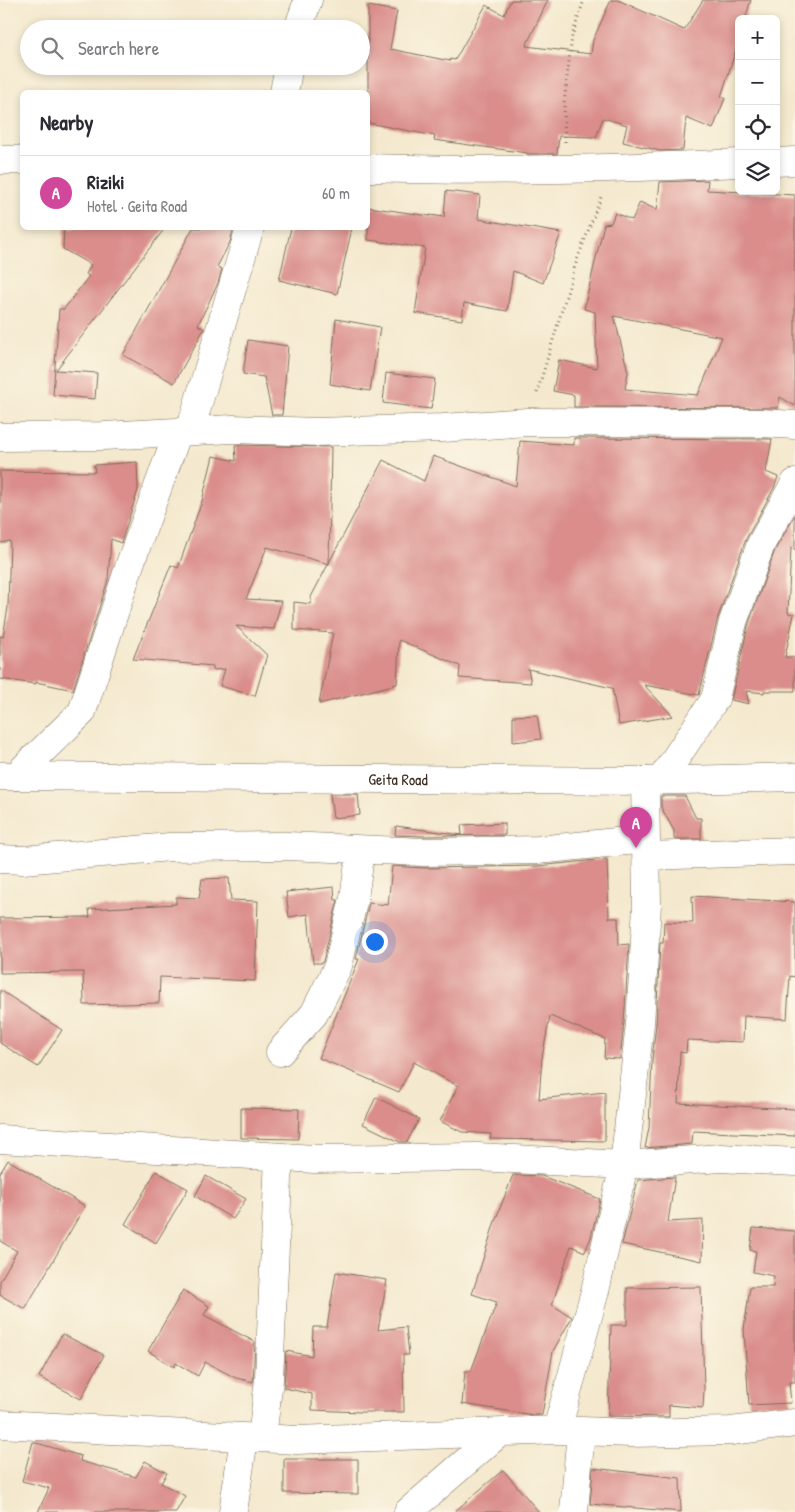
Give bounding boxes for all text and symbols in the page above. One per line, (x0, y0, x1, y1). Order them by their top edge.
map controls (735, 15, 780, 195)
button: + (735, 15, 780, 60)
search box (20, 20, 370, 75)
icon: search (38, 34, 66, 62)
text: Search here (78, 35, 159, 61)
button: − (735, 60, 780, 105)
button: locate (735, 105, 780, 150)
text: Nearby (40, 108, 93, 137)
button: layers (735, 150, 780, 195)
text: Riziki (87, 169, 124, 195)
text: A (52, 182, 60, 204)
text: 60 m (322, 182, 350, 204)
text: Hotel · Geita Road (87, 195, 187, 217)
street label: Geita Road (368, 768, 428, 790)
pin: A (620, 807, 652, 848)
your location (362, 929, 388, 955)

